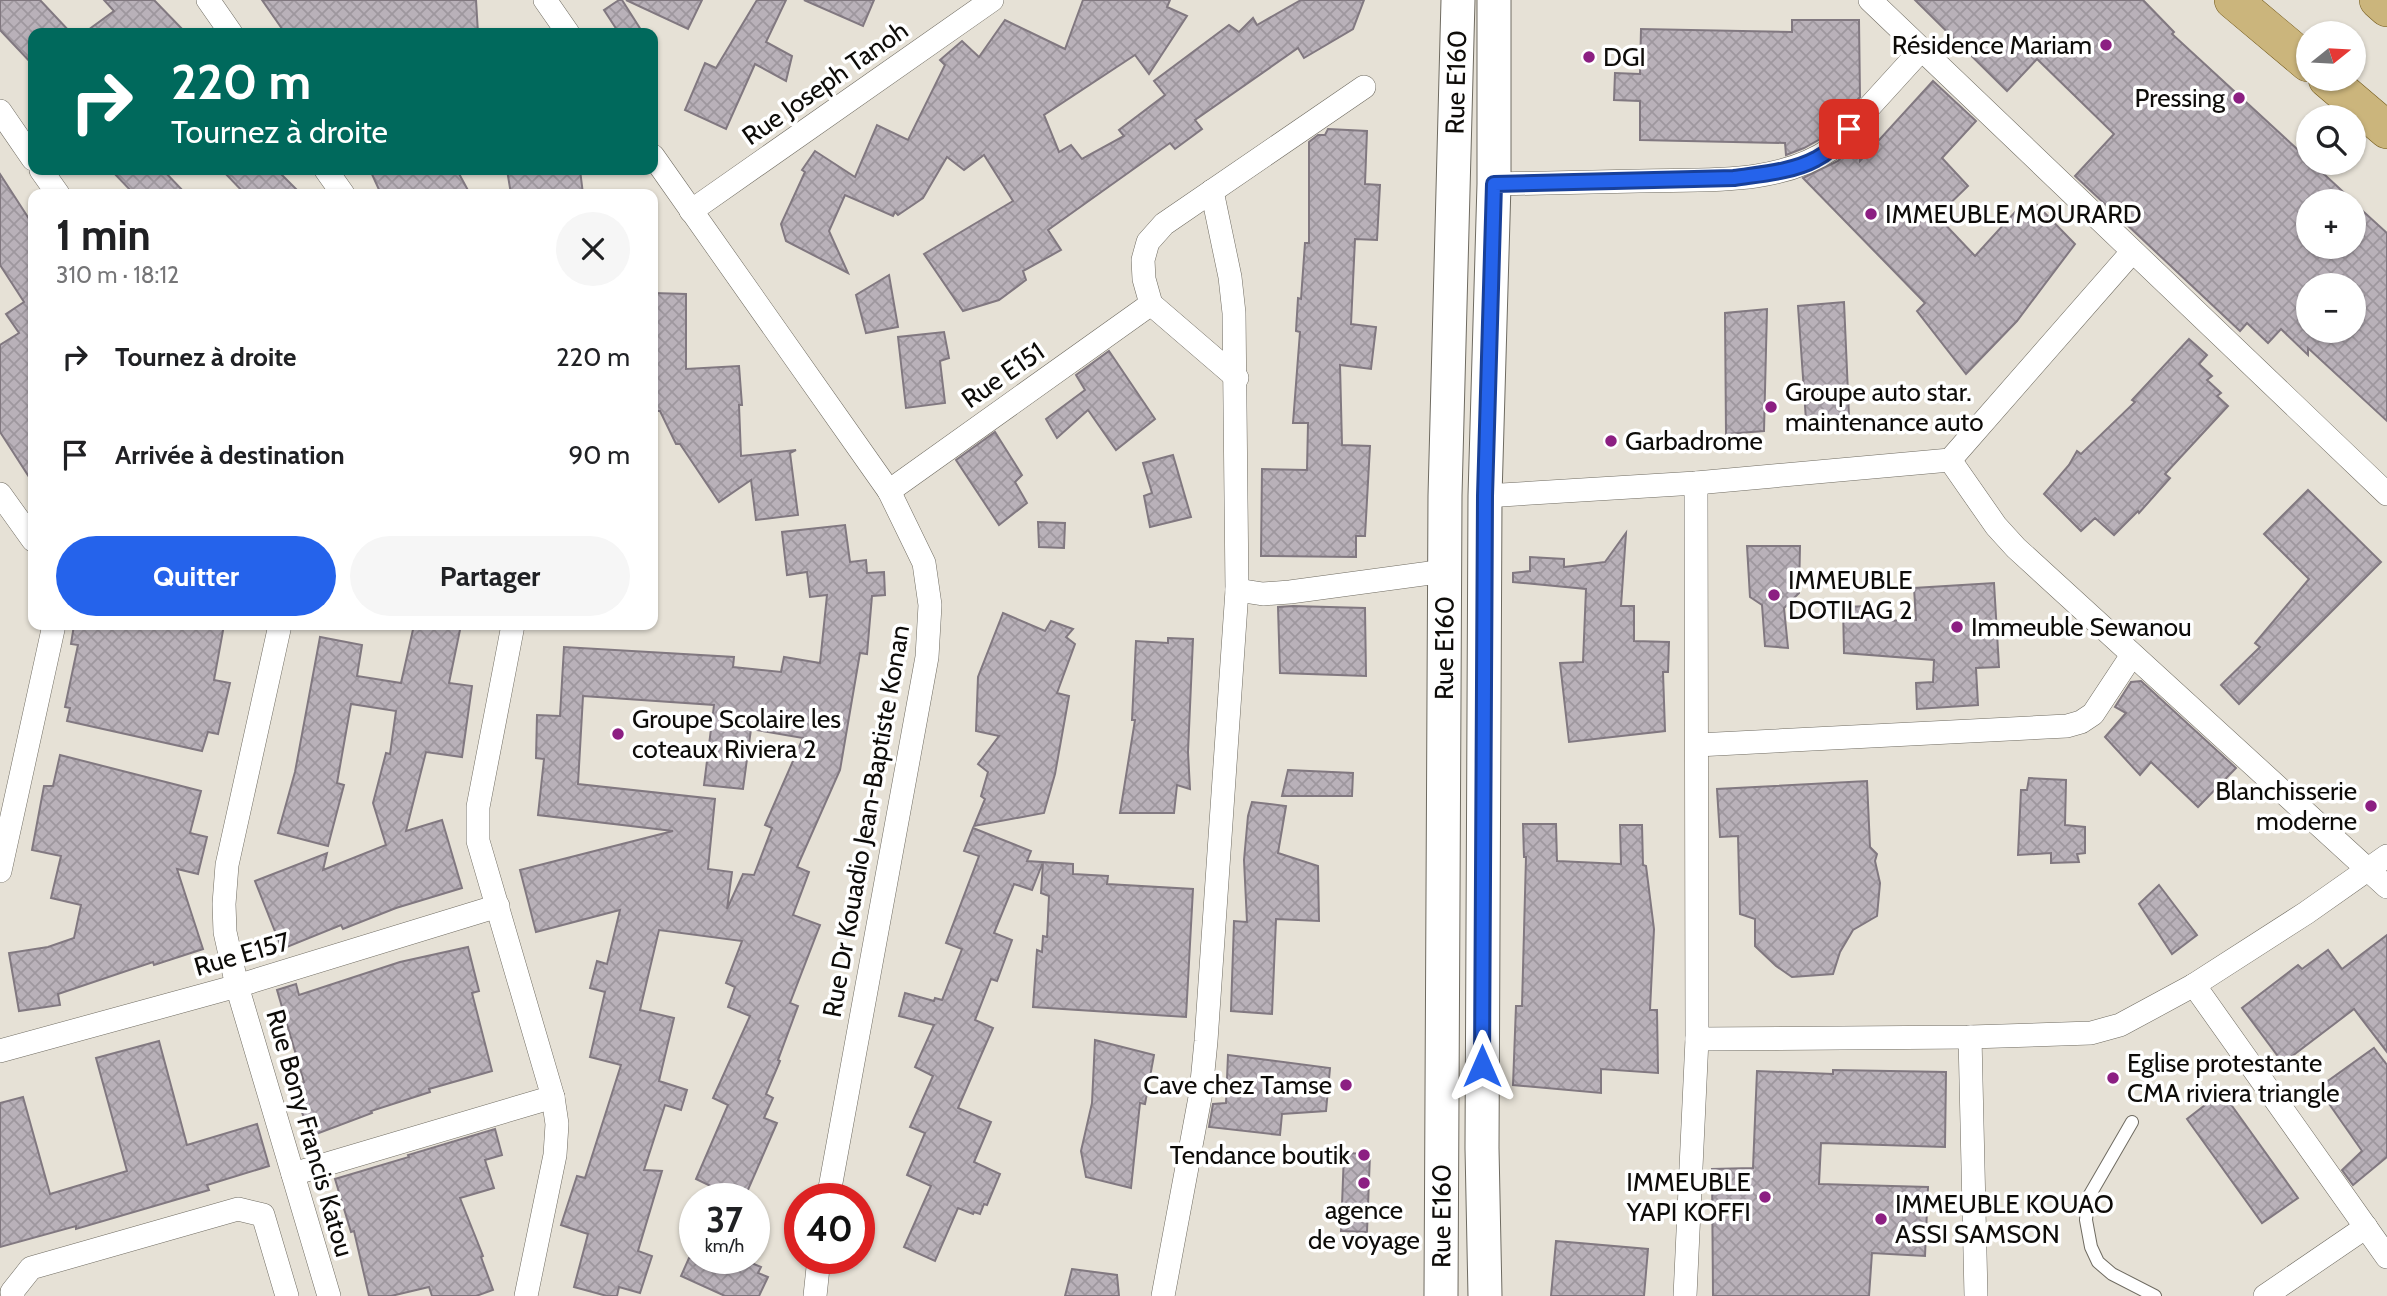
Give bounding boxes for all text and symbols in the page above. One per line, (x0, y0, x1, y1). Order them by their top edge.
street label: Rue Joseph Tanoh (736, 14, 914, 152)
north arrow (2296, 21, 2366, 91)
map controls (2296, 21, 2366, 343)
place label: Résidence Mariam (1892, 29, 2092, 61)
street label: Rue E160 (1438, 30, 1473, 135)
marker: Résidence Mariam (2098, 37, 2114, 53)
place label: DGI (1603, 41, 1646, 73)
marker: DGI (1581, 49, 1597, 65)
text: 220 m (171, 52, 311, 111)
icon: right (56, 56, 147, 147)
place label: Pressing (2135, 82, 2226, 114)
marker: Pressing (2231, 90, 2247, 106)
pin (1819, 99, 1879, 159)
button: search (2296, 105, 2366, 175)
icon: arrive (1830, 110, 1868, 148)
text: Tournez à droite (171, 112, 388, 151)
button: + (2296, 189, 2366, 259)
place label: IMMEUBLE MOURARD (1885, 198, 2142, 230)
marker: IMMEUBLE MOURARD (1863, 206, 1879, 222)
text: 1 min (56, 209, 151, 261)
button: close (556, 212, 630, 286)
text: 310 m · 18:12 (56, 261, 179, 289)
button: − (2296, 273, 2366, 343)
street label: Rue E151 (955, 335, 1051, 415)
icon: right (56, 338, 94, 376)
text: Tournez à droite (115, 341, 297, 373)
text: 220 m (556, 341, 630, 373)
place label: Groupe auto star. maintenance auto (1785, 376, 1983, 438)
marker: Groupe auto star. maintenance auto (1763, 399, 1779, 415)
place label: Garbadrome (1625, 425, 1763, 457)
marker: Garbadrome (1603, 433, 1619, 449)
icon: arrive (56, 436, 94, 474)
text: Arrivée à destination (115, 439, 345, 471)
text: 90 m (568, 439, 630, 471)
button: Quitter (56, 536, 336, 616)
button: Partager (350, 536, 630, 616)
place label: IMMEUBLE DOTILAG 2 (1788, 564, 1913, 626)
marker: IMMEUBLE DOTILAG 2 (1766, 587, 1782, 603)
street label: Rue E160 (1428, 596, 1460, 700)
place label: Immeuble Sewanou (1971, 611, 2192, 643)
marker: Immeuble Sewanou (1949, 619, 1965, 635)
street label: Rue Dr Kouadio Jean-Baptiste Konan (816, 622, 916, 1020)
place label: Groupe Scolaire les coteaux Riviera 2 (632, 703, 841, 765)
marker: Groupe Scolaire les coteaux Riviera 2 (610, 726, 626, 742)
place label: Blanchisserie moderne (2215, 775, 2357, 837)
marker: Blanchisserie moderne (2363, 798, 2379, 814)
street label: Rue E157 (190, 925, 294, 983)
street label: Rue Bony Francis Katou (259, 1006, 361, 1260)
position arrow (1445, 1029, 1519, 1103)
place label: Eglise protestante CMA riviera triangle (2127, 1047, 2339, 1109)
place label: Cave chez Tamse (1143, 1069, 1332, 1101)
marker: Eglise protestante CMA riviera triangle (2105, 1070, 2121, 1086)
marker: Cave chez Tamse (1338, 1077, 1354, 1093)
place label: Tendance boutik (1170, 1139, 1350, 1171)
marker: Tendance boutik (1356, 1147, 1372, 1163)
street label: Rue E160 (1425, 1164, 1458, 1268)
place label: IMMEUBLE YAPI KOFFI (1626, 1166, 1751, 1228)
marker: agence de voyage (1356, 1175, 1372, 1191)
speed limit sign: 40 (784, 1183, 875, 1274)
place label: IMMEUBLE KOUAO ASSI SAMSON (1895, 1188, 2114, 1250)
marker: IMMEUBLE YAPI KOFFI (1757, 1189, 1773, 1205)
place label: agence de voyage (1308, 1194, 1420, 1256)
text: 37 (706, 1198, 743, 1241)
marker: IMMEUBLE KOUAO ASSI SAMSON (1873, 1211, 1889, 1227)
text: km/h (705, 1235, 744, 1257)

